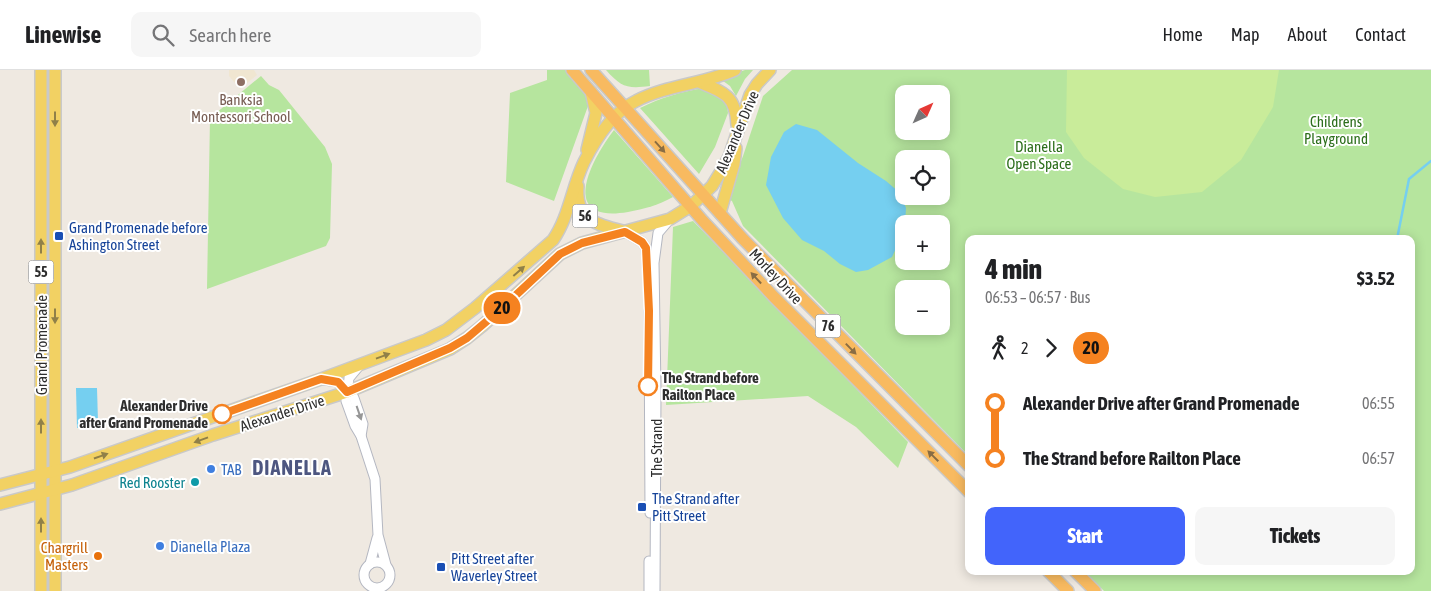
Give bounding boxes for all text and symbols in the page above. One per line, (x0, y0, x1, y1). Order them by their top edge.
search box (131, 12, 481, 57)
text: Linewise (25, 21, 101, 48)
icon: search (149, 21, 177, 49)
text: Search here (189, 24, 271, 46)
text: Home (1163, 24, 1203, 45)
text: Map (1231, 24, 1260, 45)
text: About (1288, 24, 1327, 45)
text: Contact (1355, 24, 1406, 45)
marker: Banksia Montessori School (235, 76, 247, 88)
north arrow (895, 85, 950, 140)
map controls (895, 85, 950, 335)
street label: Alexander Drive (712, 88, 762, 176)
place label: Banksia Montessori School (191, 91, 291, 125)
one-way arrow (51, 111, 59, 127)
park label: Childrens Playground (1304, 113, 1368, 147)
park label: Dianella Open Space (1007, 138, 1072, 172)
one-way arrow (654, 140, 666, 152)
button: locate (895, 150, 950, 205)
road number: 56 (572, 204, 598, 228)
button: + (895, 215, 950, 270)
place label: Grand Promenade before Ashington Street (69, 219, 208, 253)
marker: Grand Promenade before Ashington Street (53, 230, 65, 242)
one-way arrow (37, 238, 45, 254)
street label: Morley Drive (746, 245, 806, 307)
text: 4 min (985, 253, 1042, 285)
road number: 55 (28, 260, 54, 283)
one-way arrow (512, 265, 525, 276)
text: $3.52 (1357, 267, 1395, 289)
one-way arrow (750, 272, 762, 284)
button: − (895, 280, 950, 335)
text: 06:53 – 06:57 · Bus (985, 288, 1090, 306)
line badge: 20 (480, 292, 524, 324)
street label: Grand Promenade (33, 295, 50, 395)
text: 20 (494, 297, 510, 318)
one-way arrow (51, 308, 59, 324)
road number: 76 (816, 315, 840, 338)
icon: walk (985, 334, 1013, 362)
icon: forward (1037, 334, 1065, 362)
text: 20 (1083, 337, 1099, 358)
text: 2 (1021, 339, 1029, 357)
one-way arrow (845, 343, 857, 355)
one-way arrow (376, 352, 391, 360)
place label: The Strand before Railton Place (662, 369, 759, 403)
marker: The Strand before Railton Place (638, 376, 658, 396)
street label: Alexander Drive (238, 391, 326, 435)
text: Alexander Drive after Grand Promenade (1023, 392, 1300, 414)
text: 06:55 (1362, 394, 1395, 412)
place label: Alexander Drive after Grand Promenade (79, 397, 208, 431)
marker: Alexander Drive after Grand Promenade (212, 404, 232, 424)
one-way arrow (356, 405, 363, 420)
one-way arrow (37, 417, 45, 433)
street label: The Strand (648, 419, 665, 477)
one-way arrow (193, 436, 208, 444)
text: The Strand before Railton Place (1023, 447, 1241, 469)
text: 06:57 (1362, 449, 1395, 467)
one-way arrow (927, 451, 939, 463)
one-way arrow (94, 452, 109, 459)
district label: DIANELLA (252, 456, 332, 479)
place label: TAB (221, 461, 241, 478)
marker: TAB (205, 463, 217, 475)
place label: Red Rooster (119, 474, 186, 491)
marker: Red Rooster (189, 476, 201, 488)
place label: The Strand after Pitt Street (652, 490, 740, 524)
marker: The Strand after Pitt Street (636, 501, 648, 513)
button: Start (985, 507, 1185, 565)
button: Tickets (1195, 507, 1395, 565)
one-way arrow (37, 517, 45, 533)
place label: Dianella Plaza (170, 538, 251, 555)
place label: Chargrill Masters (41, 539, 88, 573)
marker: Dianella Plaza (154, 540, 166, 552)
marker: Chargrill Masters (92, 550, 104, 562)
place label: Pitt Street after Waverley Street (451, 550, 537, 584)
marker: Pitt Street after Waverley Street (435, 561, 447, 573)

